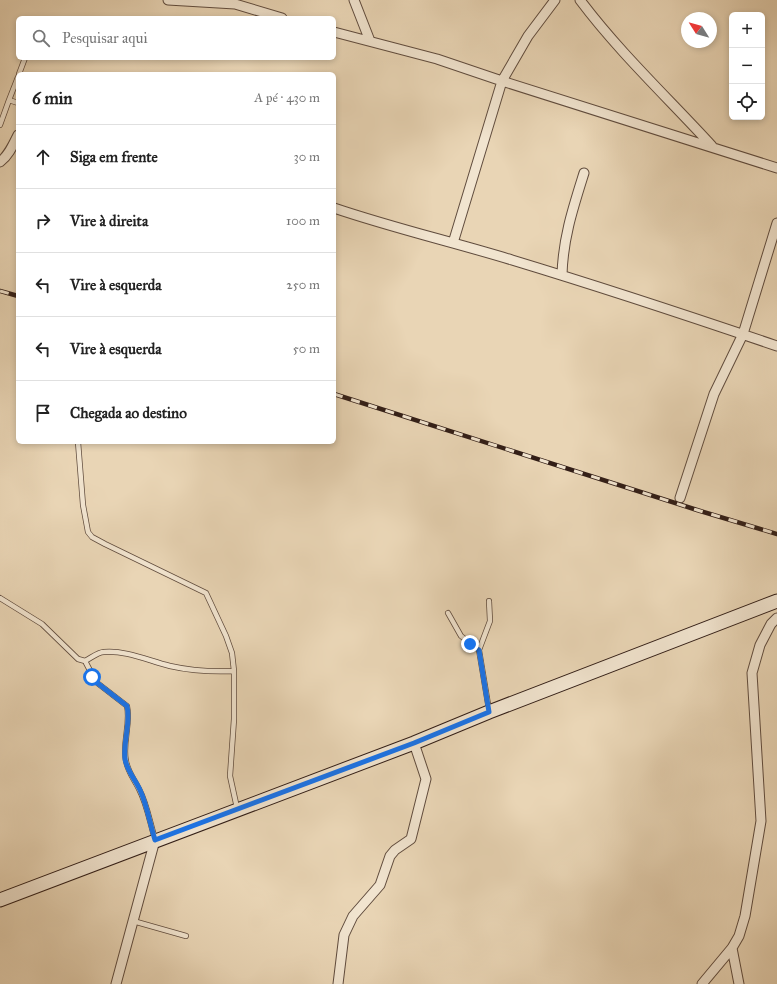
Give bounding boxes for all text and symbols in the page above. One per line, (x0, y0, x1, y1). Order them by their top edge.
north arrow (681, 12, 717, 48)
map controls (729, 12, 765, 120)
button: + (729, 12, 765, 48)
search box (16, 16, 336, 60)
icon: search (30, 27, 52, 49)
text: Pesquisar aqui (62, 29, 148, 47)
button: − (729, 48, 765, 84)
button: locate (729, 84, 765, 120)
text: 6 min (32, 88, 73, 109)
text: A pé · 430 m (254, 90, 320, 106)
icon: ahead (32, 146, 54, 168)
text: Siga em frente (70, 148, 158, 166)
text: 30 m (294, 149, 320, 165)
icon: right (32, 210, 54, 232)
text: Vire à direita (70, 212, 148, 230)
text: 100 m (286, 213, 320, 229)
icon: left (32, 274, 54, 296)
text: Vire à esquerda (70, 276, 162, 294)
text: 250 m (286, 277, 320, 293)
icon: left (32, 338, 54, 360)
text: Vire à esquerda (70, 340, 162, 358)
text: 50 m (293, 341, 320, 357)
icon: arrive (32, 402, 54, 424)
text: Chegada ao destino (70, 404, 187, 422)
route end (461, 635, 479, 653)
route start (83, 668, 101, 686)

